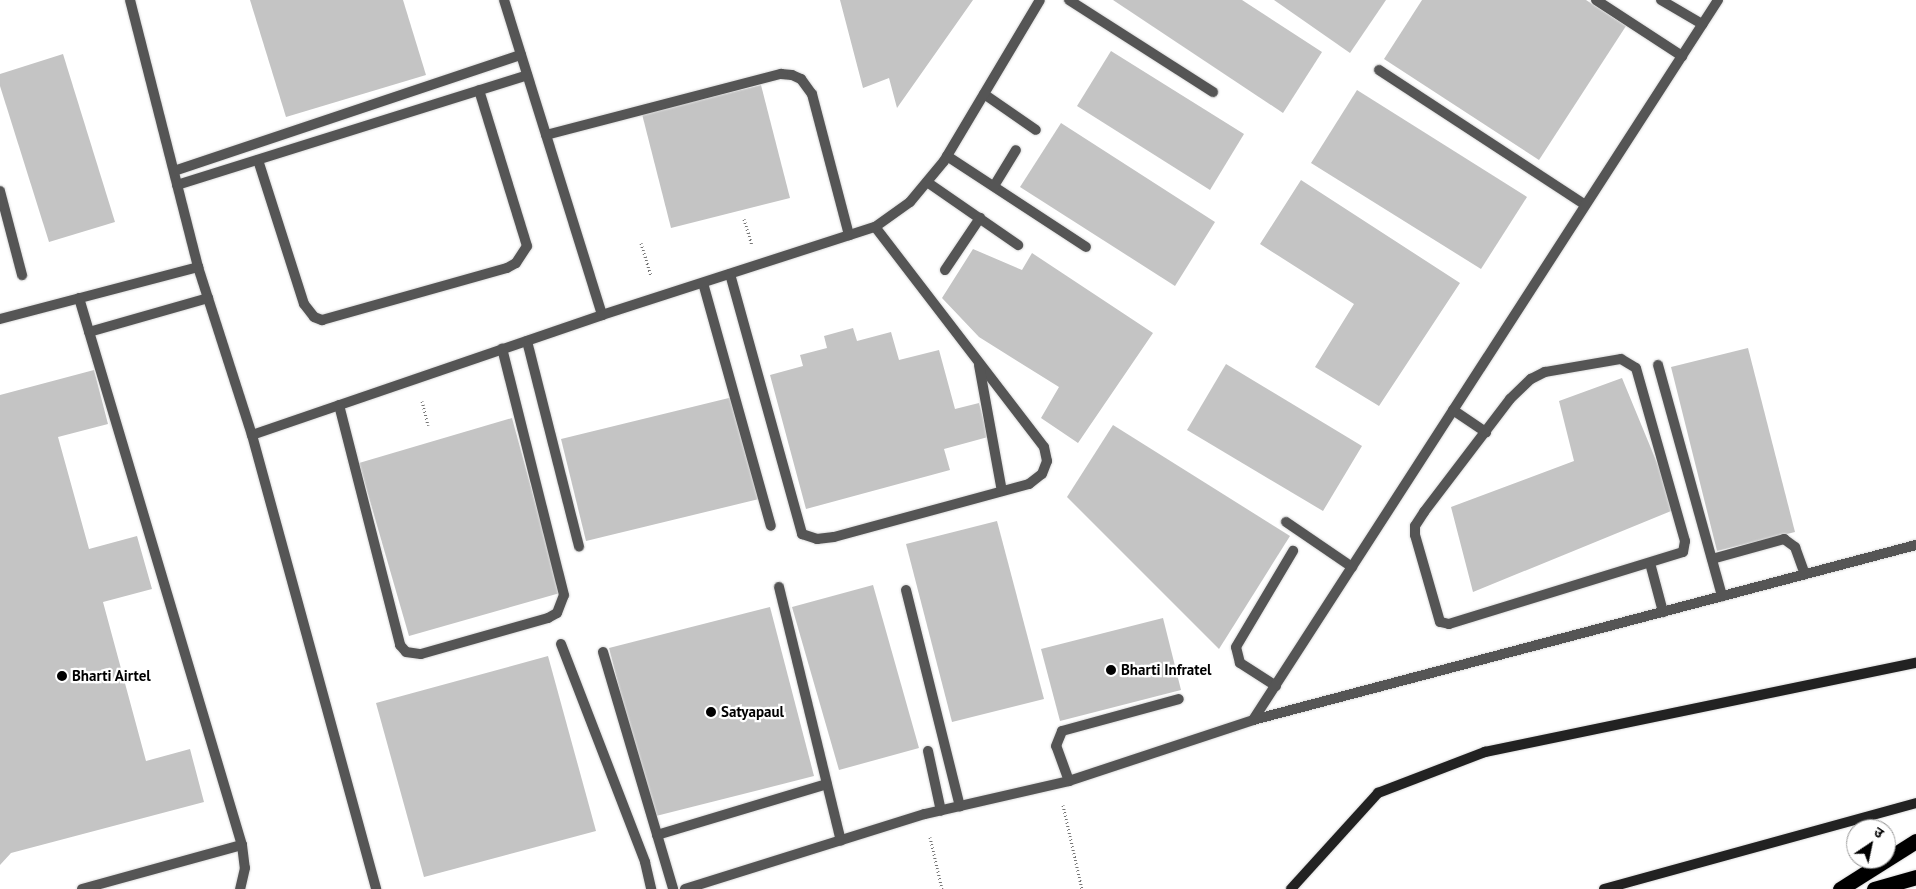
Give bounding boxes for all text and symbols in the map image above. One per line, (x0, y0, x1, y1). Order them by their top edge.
place label: Bharti Infratel (1121, 661, 1211, 679)
marker: Bharti Infratel (1105, 664, 1117, 676)
place label: Bharti Airtel (72, 667, 151, 685)
marker: Bharti Airtel (56, 670, 68, 682)
place label: Satyapaul (721, 703, 784, 721)
marker: Satyapaul (705, 706, 717, 718)
north arrow (1846, 819, 1896, 869)
text: उ (1870, 823, 1887, 842)

